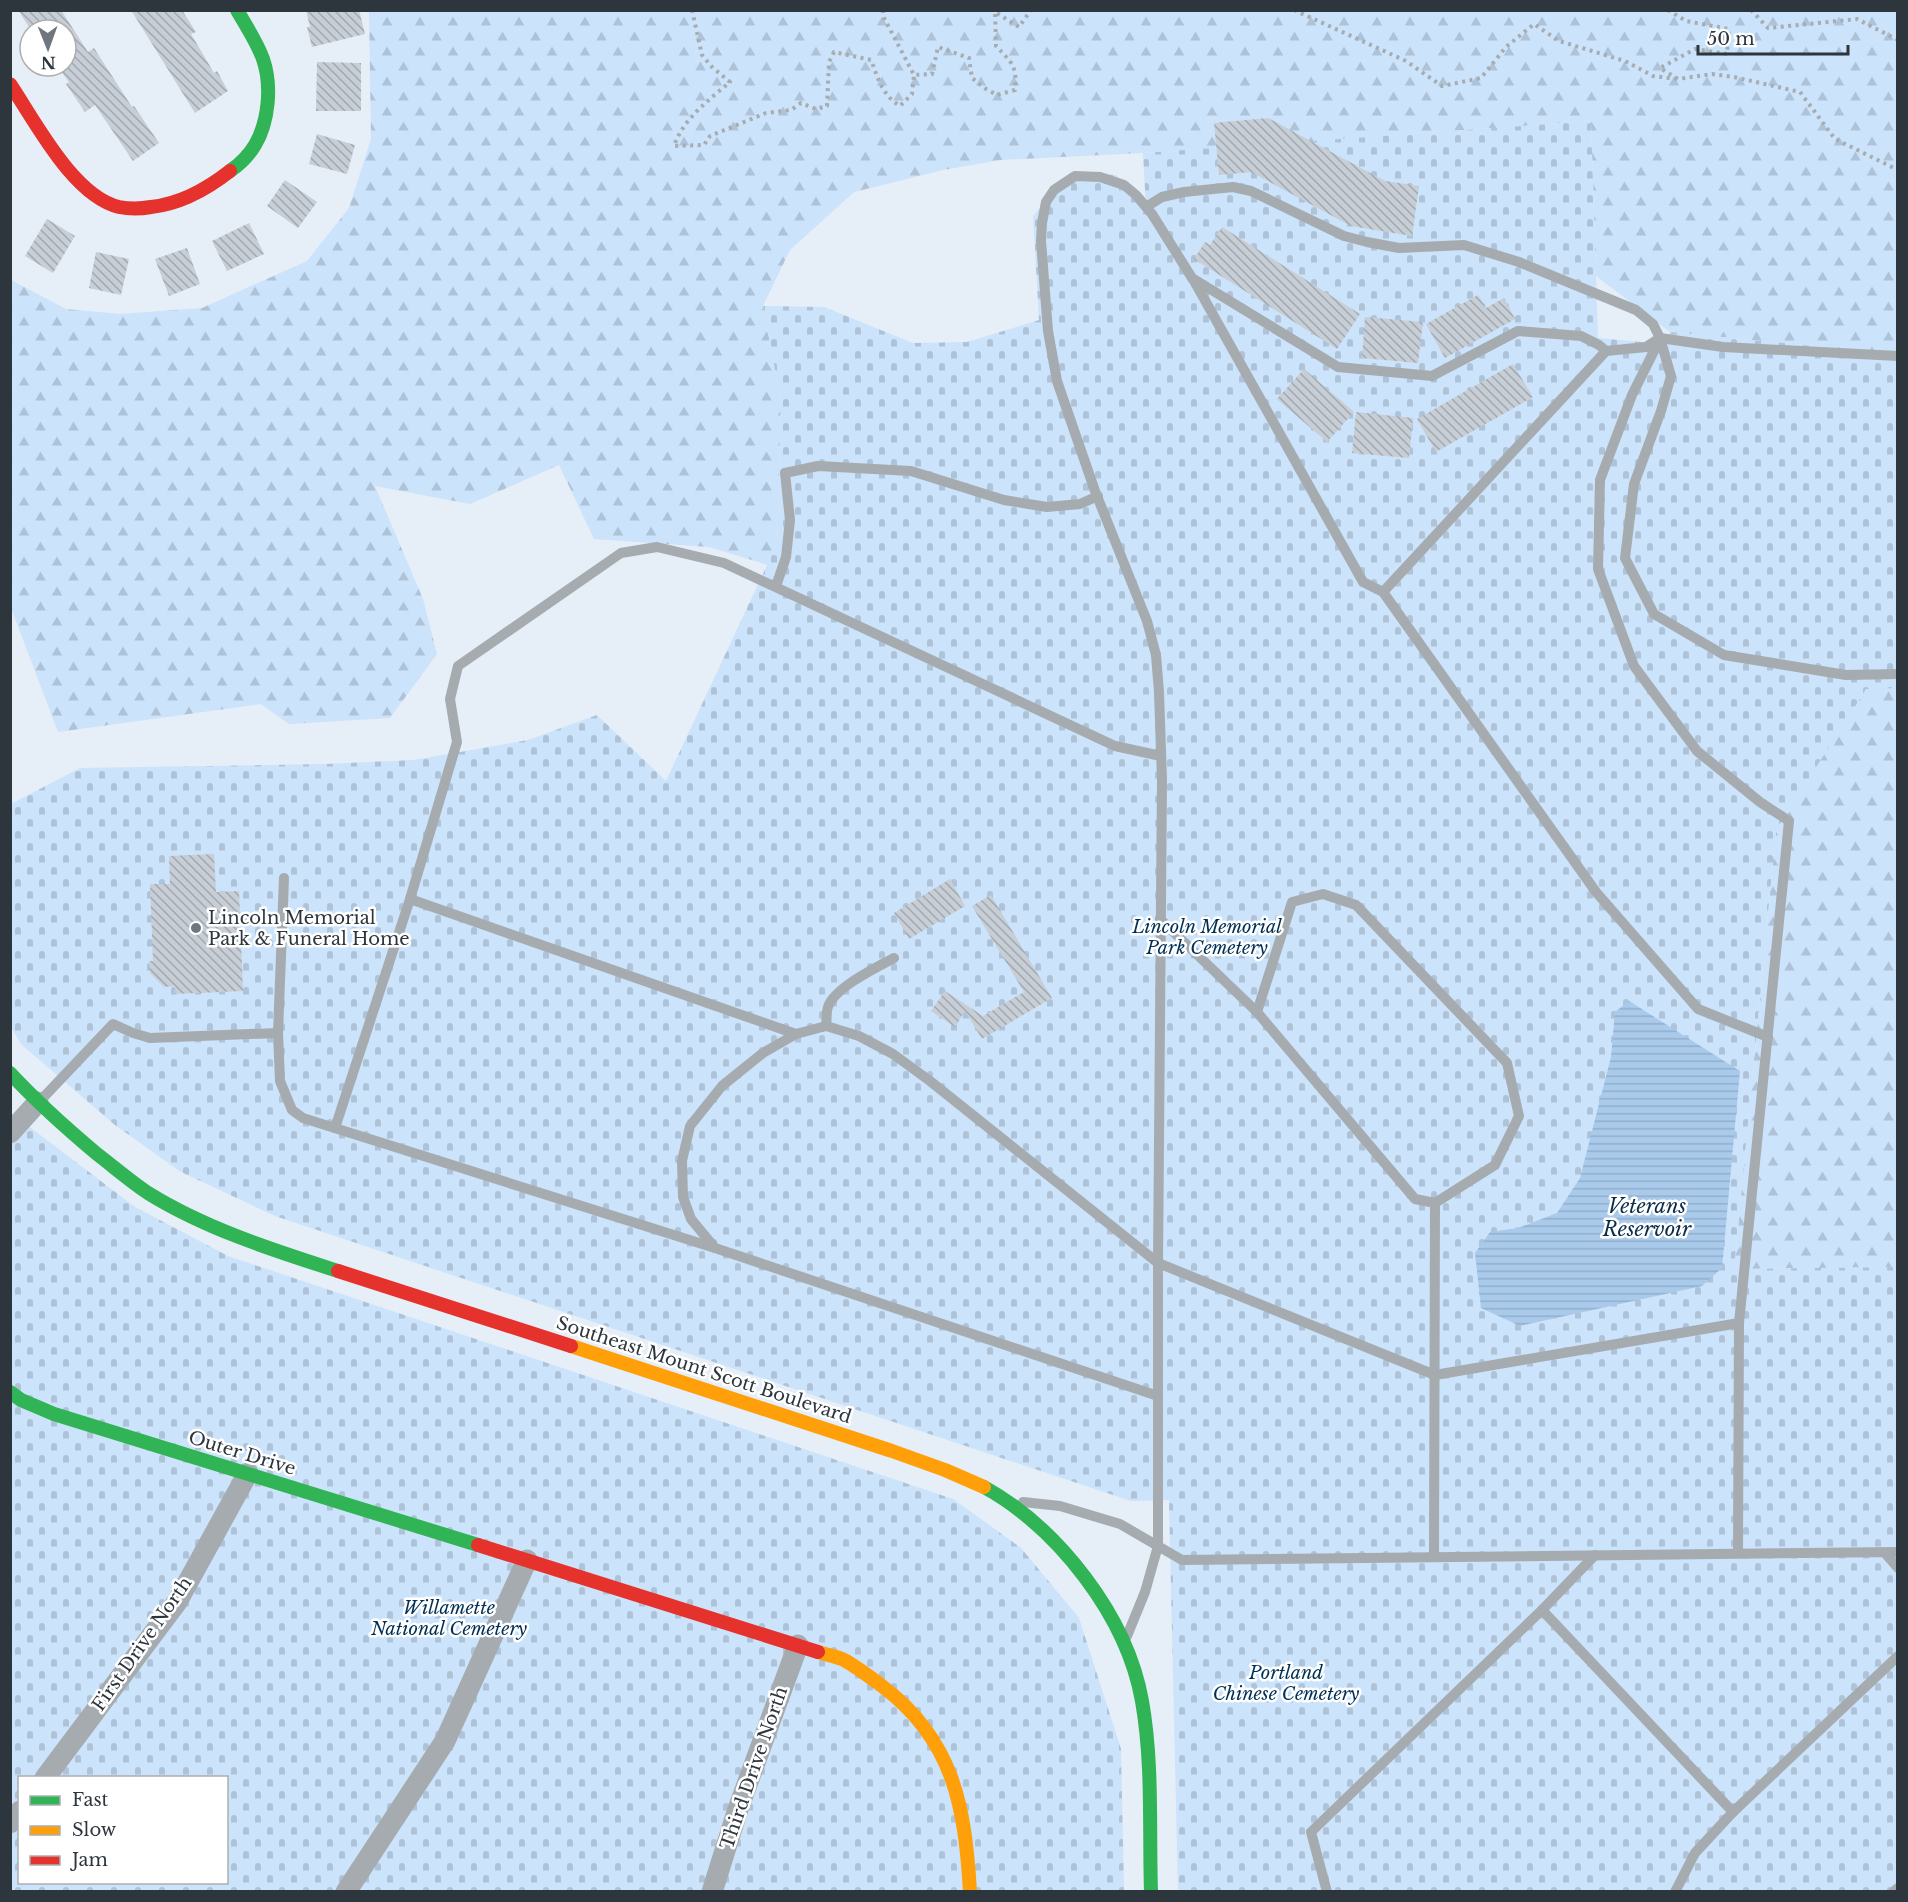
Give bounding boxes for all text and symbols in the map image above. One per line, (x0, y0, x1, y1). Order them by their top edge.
north arrow (18, 18, 78, 78)
scale bar (1698, 18, 1848, 56)
text: 50 m (1707, 28, 1755, 50)
text: N (41, 53, 56, 73)
place label: Lincoln Memorial Park & Funeral Home (208, 907, 410, 950)
park label: Lincoln Memorial Park Cemetery (1131, 916, 1282, 959)
marker: Lincoln Memorial Park & Funeral Home (189, 921, 203, 935)
water label: Veterans Reservoir (1602, 1194, 1692, 1241)
street label: Southeast Mount Scott Boulevard (554, 1312, 854, 1428)
street label: Outer Drive (186, 1426, 298, 1480)
street label: First Drive North (87, 1573, 197, 1715)
park label: Willamette National Cemetery (370, 1597, 528, 1640)
park label: Portland Chinese Cemetery (1213, 1662, 1360, 1705)
street label: Third Drive North (716, 1684, 792, 1852)
legend (18, 1776, 228, 1884)
text: Fast (72, 1789, 109, 1811)
text: Slow (72, 1819, 117, 1841)
text: Jam (70, 1849, 108, 1871)

